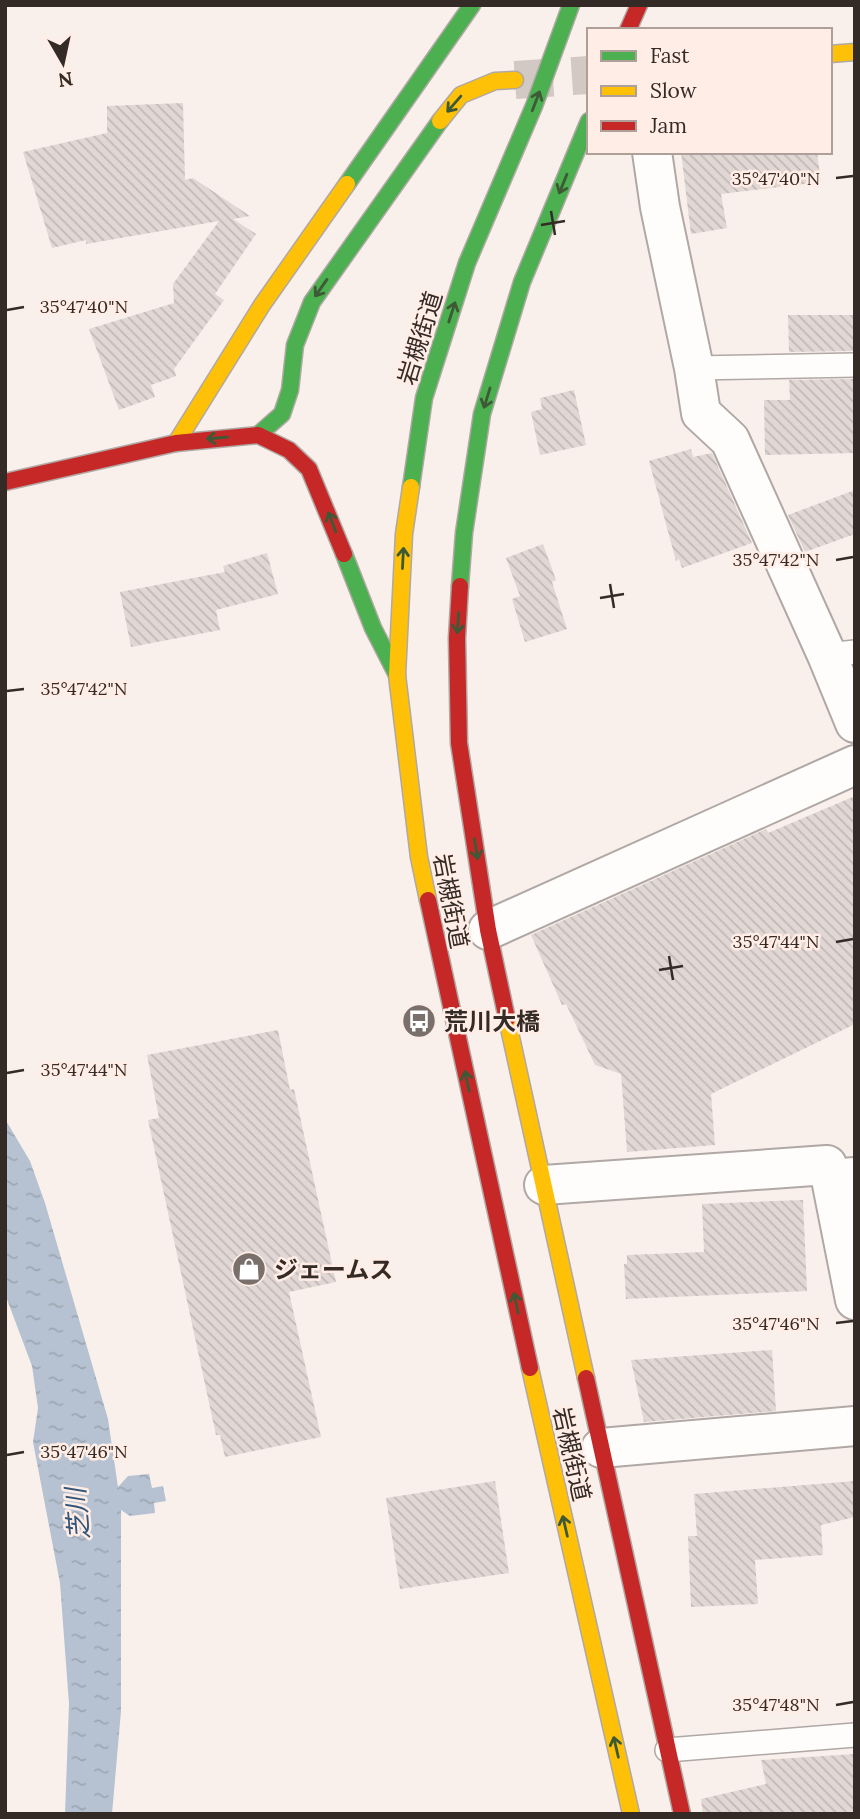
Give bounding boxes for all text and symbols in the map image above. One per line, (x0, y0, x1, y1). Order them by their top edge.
north arrow (28, 28, 98, 98)
legend (587, 28, 832, 154)
text: Fast (650, 42, 690, 69)
text: N (56, 67, 75, 93)
text: Slow (650, 77, 697, 104)
one-way arrow (530, 90, 543, 112)
one-way arrow (446, 95, 462, 113)
text: Jam (649, 112, 687, 139)
text: 35°47'40"N (732, 167, 820, 190)
one-way arrow (555, 172, 568, 194)
one-way arrow (314, 278, 328, 297)
street label: 岩槻街道 (391, 288, 449, 388)
text: 35°47'40"N (40, 295, 128, 318)
one-way arrow (446, 301, 459, 323)
one-way arrow (480, 387, 493, 409)
one-way arrow (206, 431, 229, 444)
one-way arrow (325, 511, 338, 533)
one-way arrow (396, 547, 409, 570)
text: 35°47'42"N (733, 548, 819, 571)
one-way arrow (451, 611, 464, 634)
text: 35°47'42"N (41, 677, 127, 700)
one-way arrow (470, 837, 483, 860)
street label: 岩槻街道 (427, 851, 475, 951)
text: 35°47'44"N (733, 930, 819, 953)
bus stop icon: 荒川大橋 (400, 1002, 438, 1040)
place label: 荒川大橋 (444, 1006, 540, 1037)
text: 35°47'44"N (41, 1058, 127, 1081)
one-way arrow (459, 1070, 473, 1093)
shop icon: ジェームス (230, 1250, 268, 1288)
place label: ジェームス (274, 1254, 393, 1285)
one-way arrow (508, 1293, 521, 1315)
text: 35°47'46"N (732, 1312, 820, 1335)
street label: 岩槻街道 (546, 1404, 598, 1504)
text: 35°47'46"N (40, 1440, 128, 1463)
water label: 芝川 (58, 1484, 96, 1541)
one-way arrow (558, 1515, 571, 1537)
text: 35°47'48"N (732, 1693, 820, 1716)
one-way arrow (609, 1736, 622, 1759)

